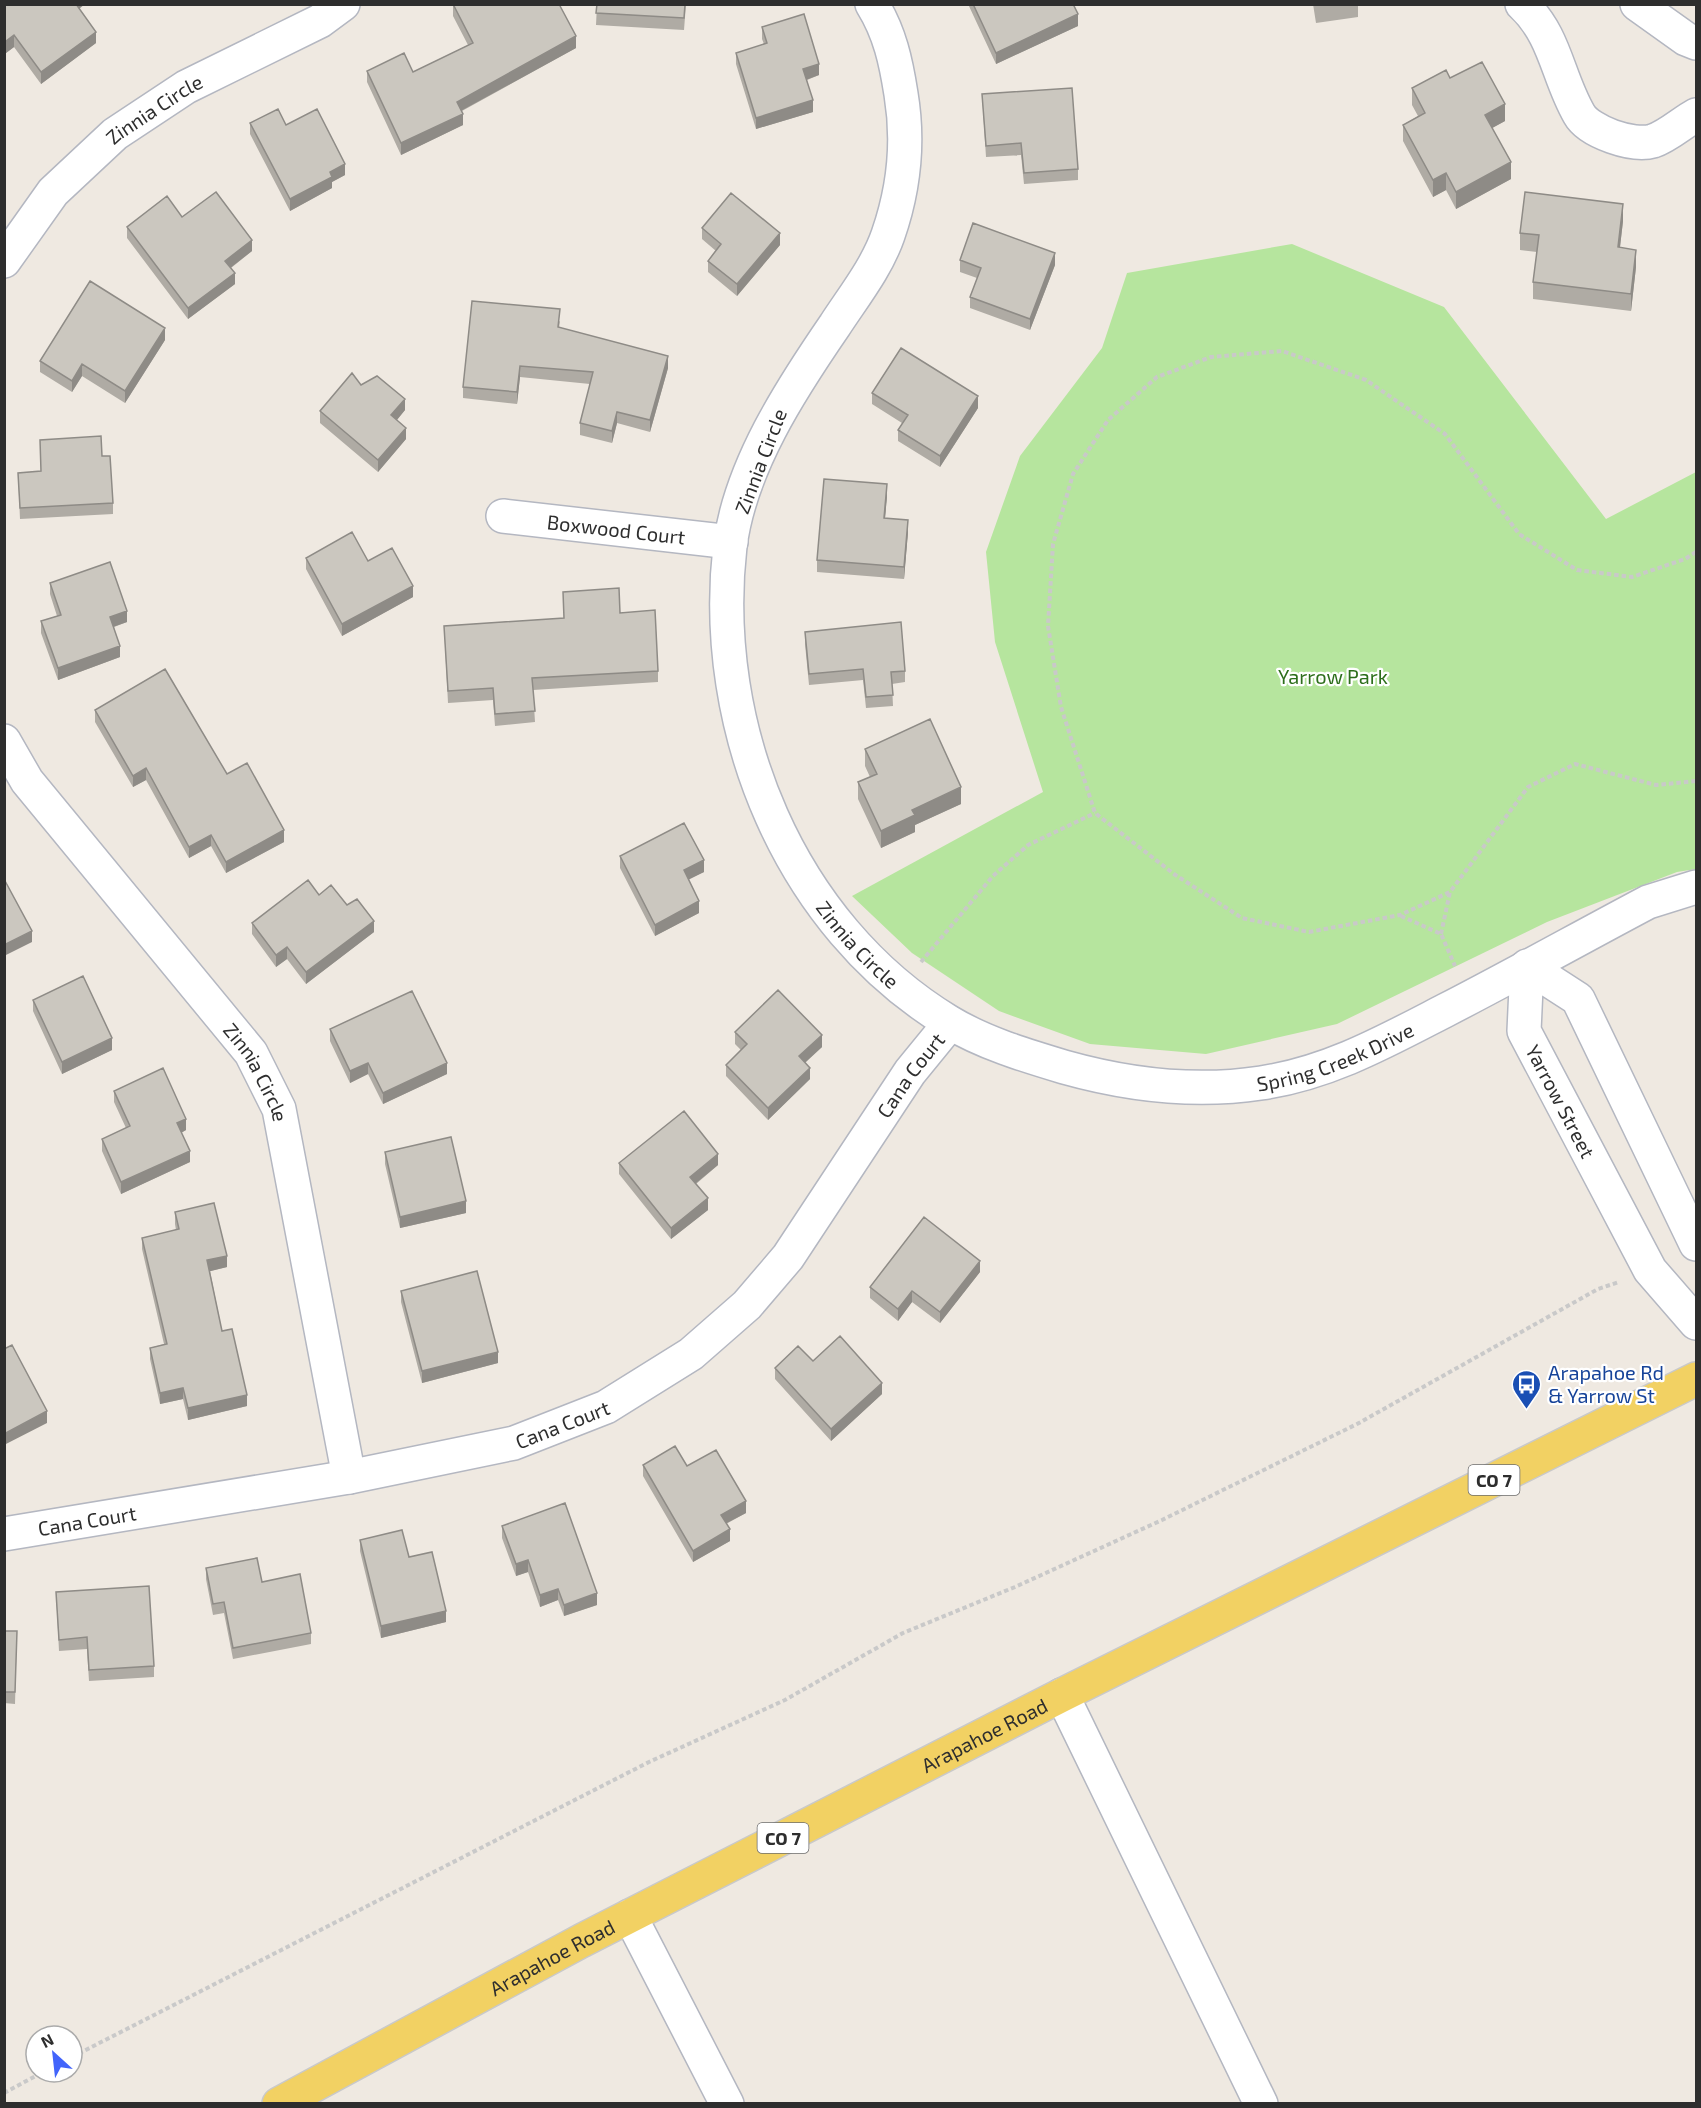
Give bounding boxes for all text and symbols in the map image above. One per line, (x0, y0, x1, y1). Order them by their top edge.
street label: Zinnia Circle (100, 69, 206, 149)
street label: Zinnia Circle (729, 405, 791, 517)
street label: Boxwood Court (546, 509, 687, 549)
park label: Yarrow Park (1278, 664, 1388, 688)
street label: Zinnia Circle (812, 896, 904, 993)
street label: Spring Creek Drive (1255, 1017, 1417, 1095)
street label: Zinnia Circle (219, 1018, 293, 1123)
street label: Cana Court (871, 1027, 950, 1122)
street label: Yarrow Street (1521, 1040, 1601, 1162)
place label: Arapahoe Rd & Yarrow St (1548, 1360, 1664, 1407)
bus stop icon: Arapahoe Rd & Yarrow St (1511, 1368, 1543, 1410)
street label: Cana Court (512, 1395, 613, 1453)
road number: CO 7 (1468, 1465, 1520, 1495)
street label: Cana Court (36, 1500, 138, 1540)
street label: Arapahoe Road (917, 1693, 1051, 1777)
road number: CO 7 (758, 1823, 808, 1853)
street label: Arapahoe Road (485, 1914, 619, 2000)
north arrow (24, 2024, 84, 2084)
text: N (37, 2029, 56, 2051)

